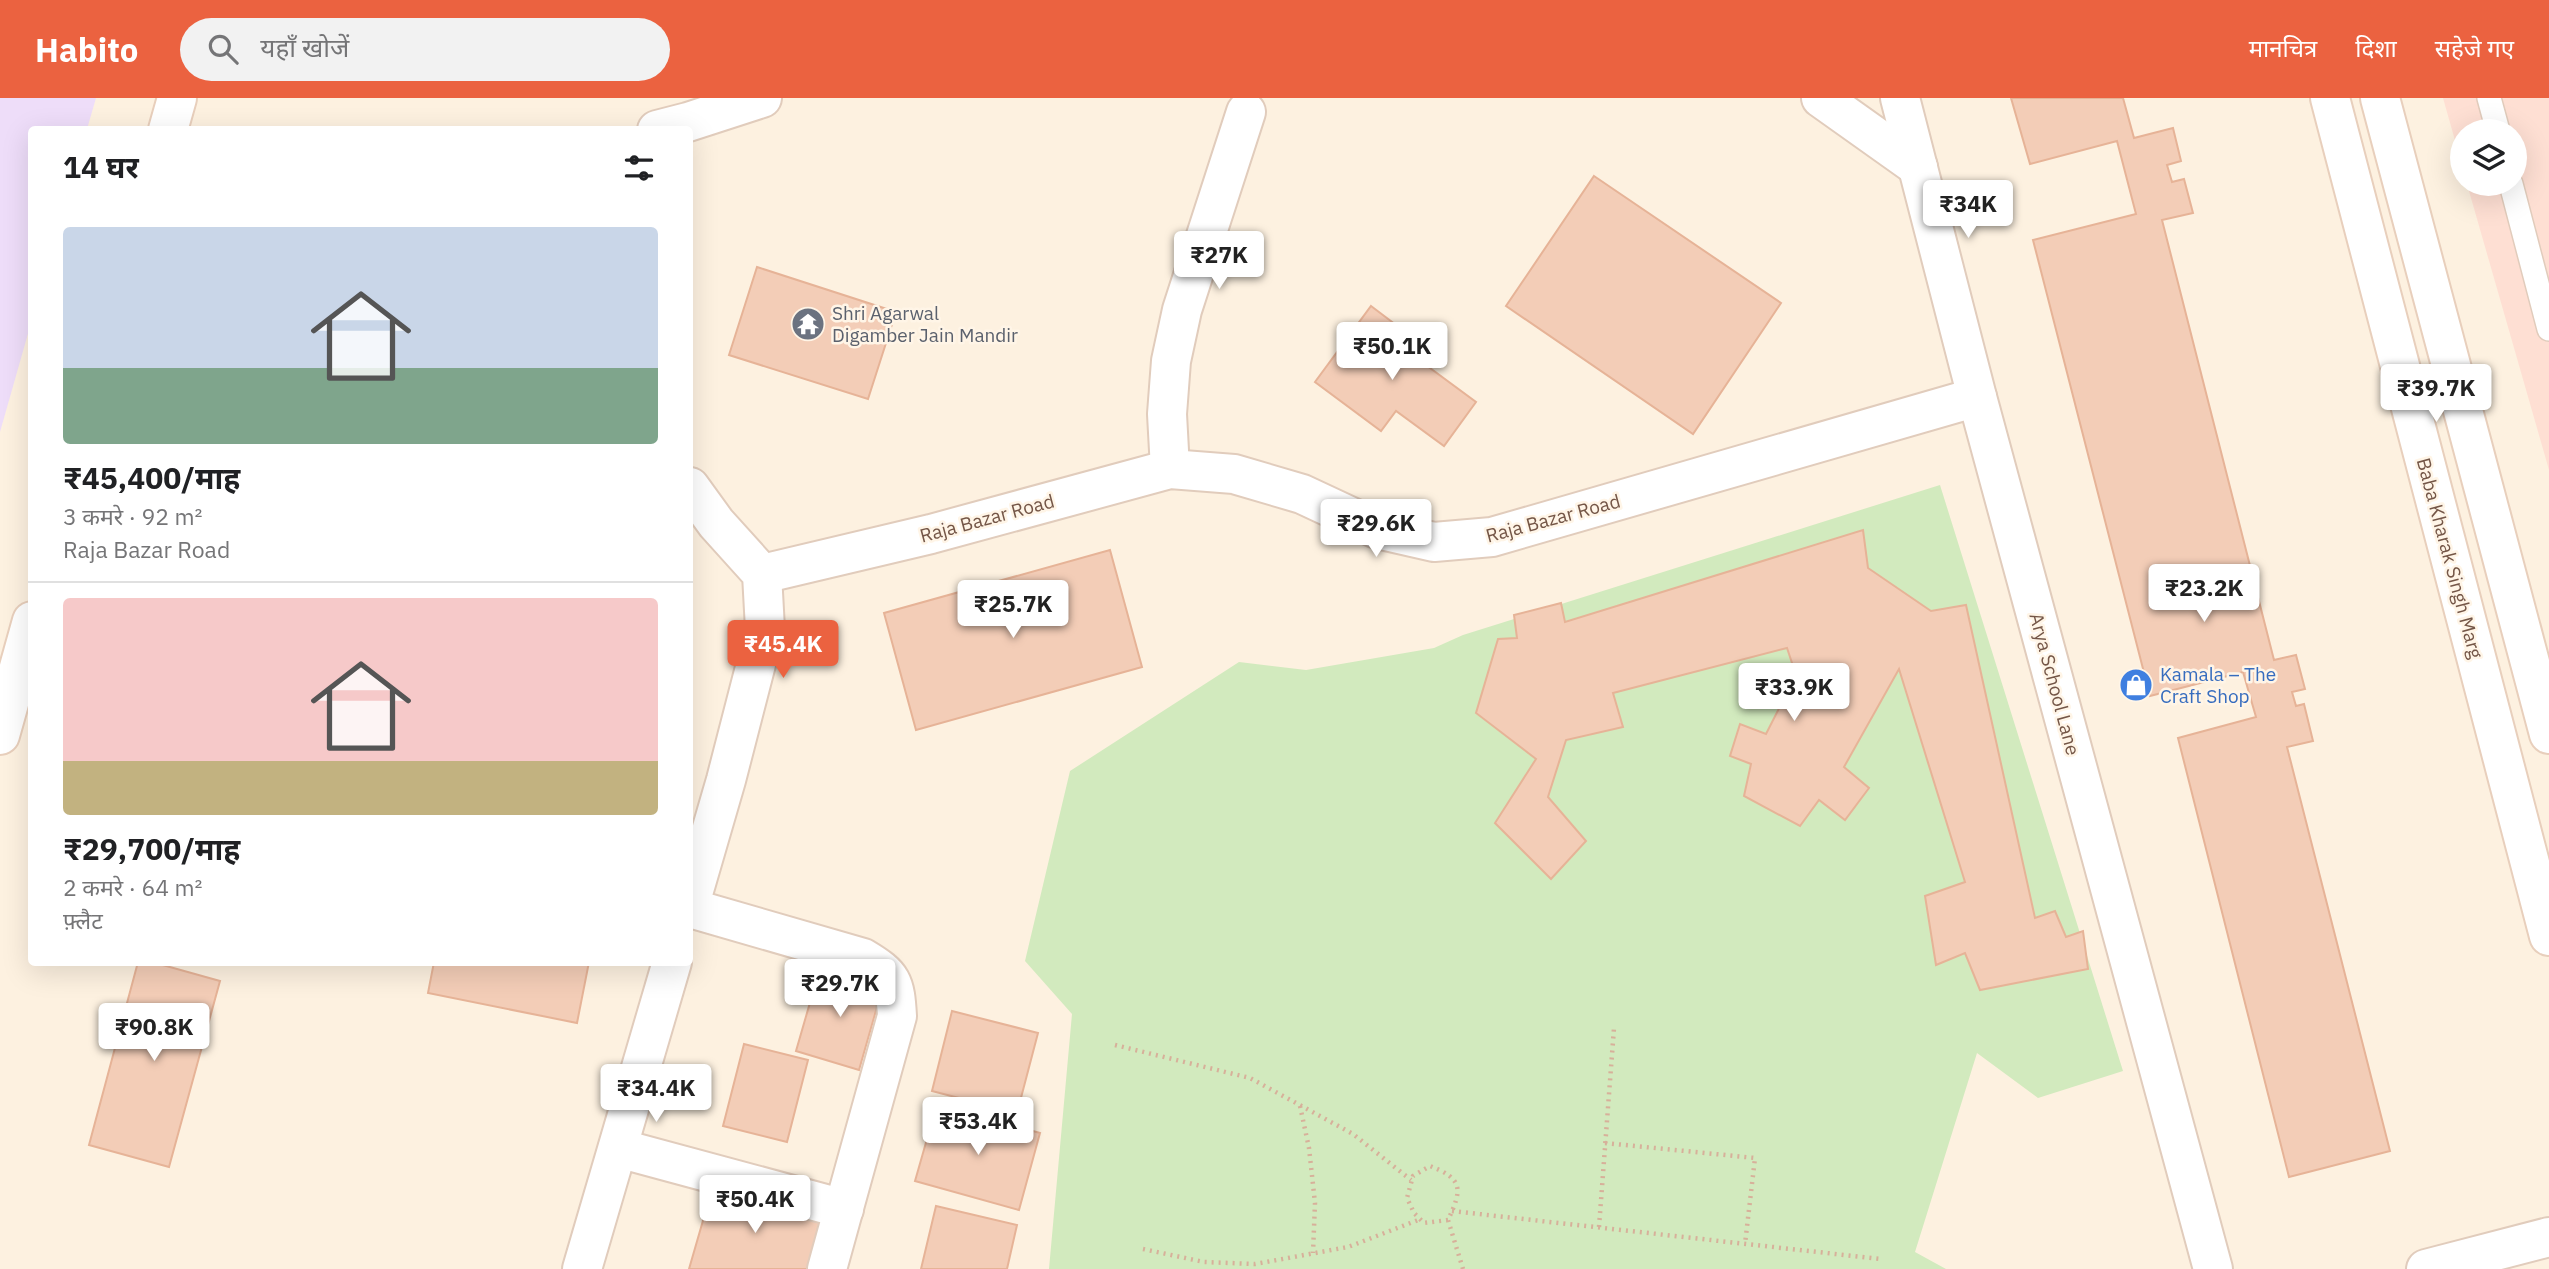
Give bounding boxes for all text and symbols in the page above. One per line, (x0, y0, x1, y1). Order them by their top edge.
search box (180, 18, 670, 81)
text: Habito (35, 28, 138, 71)
icon: search (204, 30, 242, 68)
text: यहाँ खोजें (260, 30, 349, 64)
text: मानचित्र (2249, 32, 2317, 64)
text: दिशा (2355, 32, 2397, 64)
text: सहेजे गए (2435, 32, 2514, 64)
map controls (2450, 119, 2527, 196)
button: layers (2450, 119, 2527, 196)
text: 14 घर (63, 147, 139, 186)
icon: filters (620, 149, 658, 187)
pin: ₹34K (1927, 180, 2009, 240)
text: ₹34K (1939, 188, 1997, 218)
pin: ₹27K (1178, 232, 1260, 291)
text: ₹27K (1190, 239, 1248, 269)
icon: home (298, 273, 424, 399)
place label: Shri Agarwal Digamber Jain Mandir (832, 301, 1018, 347)
temple icon: Shri Agarwal Digamber Jain Mandir (789, 305, 827, 343)
pin: ₹50.1K (1335, 322, 1449, 382)
text: ₹50.1K (1352, 330, 1432, 360)
pin: ₹39.7K (2379, 364, 2493, 424)
text: ₹39.7K (2396, 372, 2476, 402)
street label: Baba Kharak Singh Marg (2412, 455, 2488, 661)
text: ₹45,400/माह (63, 458, 240, 497)
street label: Raja Bazar Road (917, 489, 1057, 547)
street label: Raja Bazar Road (1483, 489, 1623, 547)
pin: ₹29.6K (1319, 500, 1433, 559)
text: 3 कमरे · 92 m² (63, 501, 202, 531)
text: ₹29.6K (1336, 507, 1416, 537)
text: Raja Bazar Road (63, 534, 230, 564)
pin: ₹23.2K (2147, 564, 2261, 624)
text: ₹23.2K (2164, 572, 2244, 602)
pin: ₹25.7K (956, 580, 1070, 640)
text: ₹25.7K (973, 588, 1053, 618)
street label: Arya School Lane (2024, 610, 2086, 758)
pin: ₹45.4K (726, 620, 840, 680)
text: ₹45.4K (743, 628, 823, 658)
icon: home (298, 643, 424, 769)
place label: Kamala – The Craft Shop (2160, 662, 2276, 708)
pin: ₹33.9K (1737, 664, 1851, 723)
shop icon: Kamala – The Craft Shop (2117, 666, 2155, 704)
text: ₹33.9K (1754, 671, 1834, 701)
text: ₹29,700/माह (63, 829, 240, 868)
text: 2 कमरे · 64 m² (63, 872, 202, 902)
text: फ़्लैट (63, 905, 103, 935)
pin: ₹29.7K (783, 960, 897, 1019)
text: ₹29.7K (800, 967, 880, 997)
pin: ₹90.8K (97, 1004, 211, 1063)
text: ₹90.8K (114, 1011, 194, 1041)
pin: ₹34.4K (599, 1065, 713, 1124)
text: ₹34.4K (616, 1072, 696, 1102)
pin: ₹53.4K (921, 1098, 1035, 1157)
text: ₹53.4K (938, 1105, 1018, 1135)
pin: ₹50.4K (698, 1176, 812, 1235)
text: ₹50.4K (715, 1183, 795, 1213)

